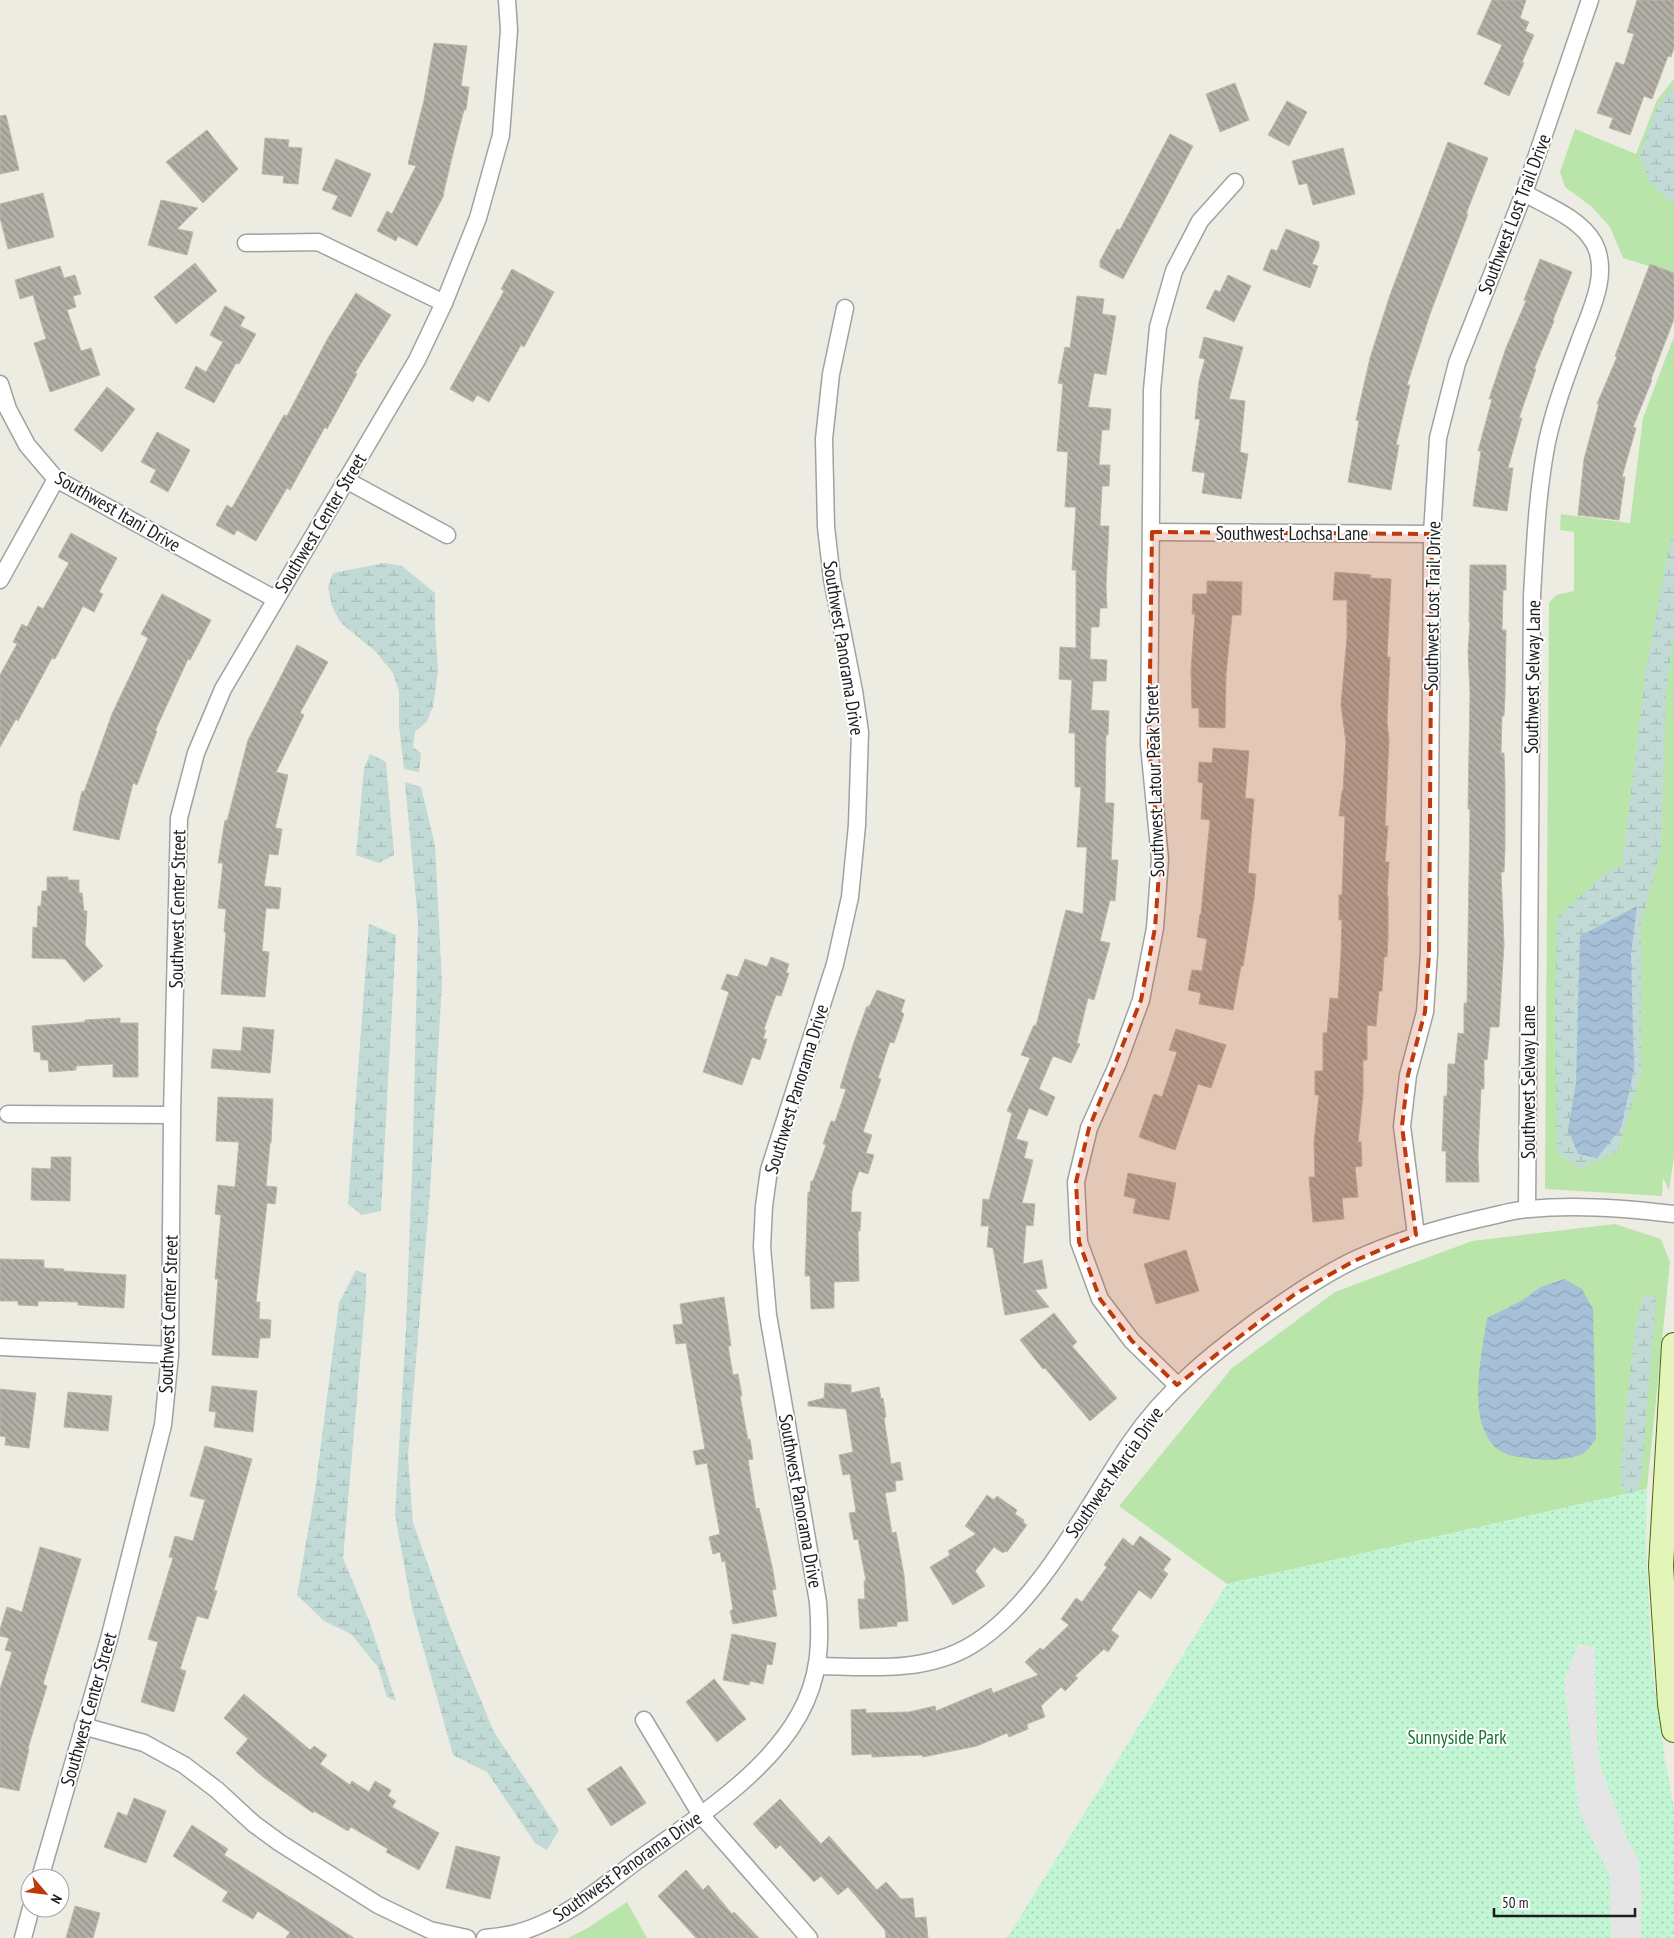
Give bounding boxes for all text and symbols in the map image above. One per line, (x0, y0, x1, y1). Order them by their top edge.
street label: Southwest Lost Trail Drive (1472, 130, 1556, 298)
street label: Southwest Center Street (269, 448, 372, 597)
street label: Southwest Itani Drive (51, 465, 185, 557)
street label: Southwest Lochsa Lane (1216, 521, 1368, 545)
street label: Southwest Lost Trail Drive (1419, 521, 1445, 691)
street label: Southwest Panorama Drive (818, 559, 870, 737)
street label: Southwest Selway Lane (1519, 600, 1545, 754)
street label: Southwest Latour Peak Street (1139, 684, 1169, 878)
street label: Southwest Center Street (164, 829, 190, 988)
street label: Southwest Panorama Drive (759, 1001, 833, 1177)
street label: Southwest Selway Lane (1516, 1005, 1540, 1159)
street label: Southwest Center Street (153, 1234, 183, 1394)
street label: Southwest Marcia Drive (1060, 1402, 1168, 1542)
street label: Southwest Panorama Drive (774, 1412, 828, 1590)
street label: Southwest Center Street (55, 1629, 122, 1789)
park label: Sunnyside Park (1407, 1725, 1507, 1749)
street label: Southwest Panorama Drive (548, 1806, 706, 1926)
north arrow (20, 1868, 70, 1918)
scale bar (1494, 1886, 1635, 1918)
text: N (47, 1892, 66, 1907)
text: 50 m (1502, 1893, 1528, 1912)

